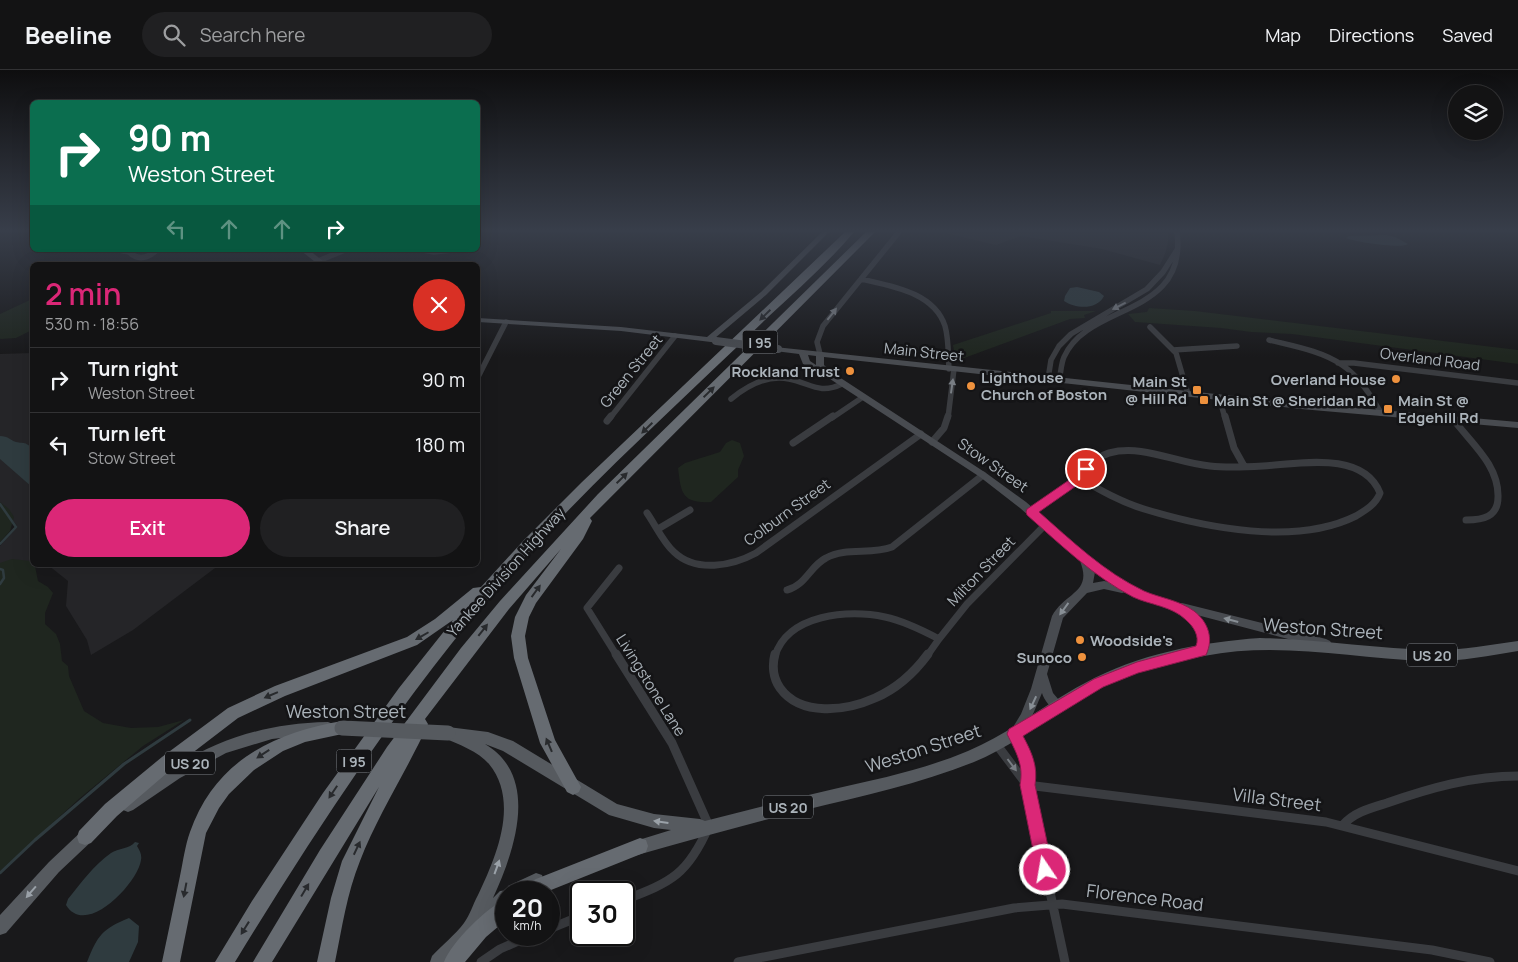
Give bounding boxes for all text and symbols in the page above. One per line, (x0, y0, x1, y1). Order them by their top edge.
search box (142, 12, 492, 57)
text: Beeline (25, 18, 112, 51)
icon: search (160, 21, 188, 49)
text: Search here (200, 22, 305, 48)
text: Map (1265, 23, 1301, 47)
text: Directions (1329, 23, 1414, 47)
text: Saved (1442, 23, 1493, 47)
map controls (1448, 85, 1503, 140)
button: layers (1448, 85, 1503, 140)
text: 90 m (128, 114, 211, 162)
icon: right (45, 120, 110, 185)
text: Weston Street (128, 159, 275, 189)
icon: left (162, 215, 190, 243)
icon: ahead (215, 215, 243, 243)
icon: ahead (268, 215, 296, 243)
icon: right (321, 215, 349, 243)
text: 2 min (45, 273, 121, 314)
button: close (413, 279, 465, 331)
one-way arrow (1111, 302, 1126, 310)
one-way arrow (826, 308, 837, 321)
one-way arrow (759, 309, 771, 321)
text: 530 m · 18:56 (45, 313, 139, 335)
street label: Green Street (595, 330, 667, 412)
road number: I 95 (742, 330, 778, 354)
street label: Main Street (883, 337, 965, 367)
street label: Overland Road (1379, 342, 1481, 376)
text: Turn right (88, 356, 178, 382)
place label: Rockland Trust (731, 361, 840, 382)
marker: Rockland Trust (844, 365, 856, 377)
icon: right (45, 366, 73, 394)
text: 90 m (422, 367, 465, 393)
place label: Lighthouse Church of Boston (981, 367, 1107, 405)
place label: Overland House (1271, 369, 1386, 390)
place label: Main St @ Hill Rd (1125, 371, 1187, 409)
marker: Overland House (1390, 373, 1402, 385)
one-way arrow (948, 378, 956, 394)
marker: Lighthouse Church of Boston (965, 380, 977, 392)
text: Weston Street (88, 382, 195, 404)
marker: Main St @ Hill Rd (1191, 384, 1203, 396)
one-way arrow (703, 386, 715, 398)
place label: Main St @ Sheridan Rd (1214, 390, 1376, 411)
place label: Main St @ Edgehill Rd (1398, 390, 1478, 428)
marker: Main St @ Sheridan Rd (1198, 394, 1210, 406)
marker: Main St @ Edgehill Rd (1382, 403, 1394, 415)
text: Turn left (88, 421, 166, 447)
one-way arrow (642, 422, 654, 434)
icon: left (45, 431, 73, 459)
text: 180 m (415, 432, 465, 458)
street label: Stow Street (953, 433, 1033, 497)
text: Stow Street (88, 447, 176, 469)
pin (1065, 448, 1107, 490)
icon: arrive (1072, 455, 1100, 483)
one-way arrow (615, 472, 627, 484)
street label: Colburn Street (739, 473, 835, 551)
button: Exit (45, 499, 250, 557)
button: Share (260, 499, 465, 557)
street label: Yankee Division Highway (442, 503, 570, 641)
street label: Milton Street (942, 531, 1020, 611)
one-way arrow (531, 584, 541, 598)
one-way arrow (1059, 602, 1069, 616)
street label: Weston Street (1262, 612, 1384, 644)
one-way arrow (1224, 615, 1239, 623)
one-way arrow (478, 624, 489, 637)
street label: Livingstone Lane (611, 630, 691, 740)
place label: Woodside's (1090, 630, 1173, 651)
one-way arrow (415, 631, 428, 640)
marker: Woodside's (1074, 634, 1086, 646)
road number: US 20 (1407, 644, 1457, 666)
place label: Sunoco (1017, 647, 1072, 668)
marker: Sunoco (1076, 651, 1088, 663)
one-way arrow (264, 691, 278, 699)
one-way arrow (1028, 696, 1036, 710)
street label: Weston Street (286, 699, 406, 723)
street label: Weston Street (862, 718, 984, 778)
one-way arrow (545, 737, 553, 752)
one-way arrow (257, 749, 270, 759)
road number: I 95 (336, 749, 372, 772)
road number: US 20 (165, 751, 215, 774)
one-way arrow (1007, 758, 1017, 772)
street label: Villa Street (1231, 782, 1323, 816)
one-way arrow (328, 785, 338, 798)
road number: US 20 (763, 796, 813, 819)
one-way arrow (652, 818, 668, 826)
one-way arrow (354, 841, 362, 855)
position arrow (1018, 843, 1070, 895)
one-way arrow (493, 859, 501, 874)
street label: Florence Road (1085, 878, 1205, 916)
speed limit sign: 30 (570, 881, 635, 946)
one-way arrow (181, 882, 189, 898)
one-way arrow (300, 883, 309, 896)
one-way arrow (25, 885, 37, 897)
text: 20 (512, 890, 543, 925)
text: km/h (514, 917, 541, 934)
one-way arrow (240, 922, 249, 935)

